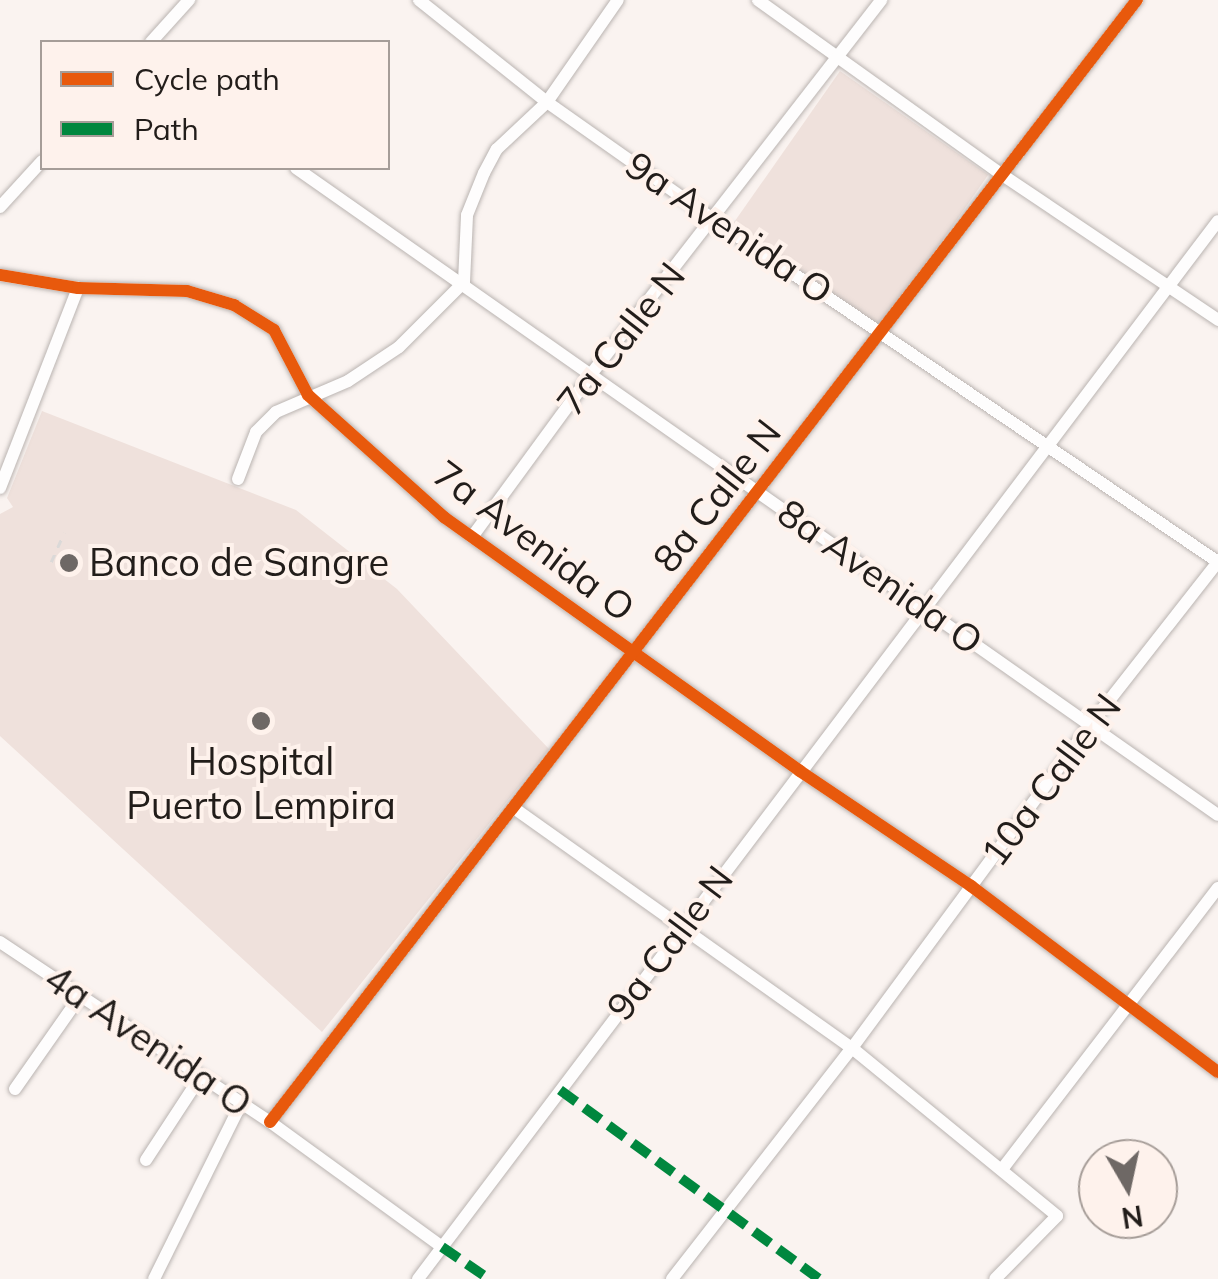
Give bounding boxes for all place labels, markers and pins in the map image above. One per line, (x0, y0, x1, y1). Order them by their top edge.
place label: Banco de Sangre (89, 540, 389, 586)
marker: Banco de Sangre (58, 552, 80, 574)
marker: Hospital Puerto Lempira (248, 708, 274, 734)
place label: Hospital Puerto Lempira (126, 739, 396, 828)

